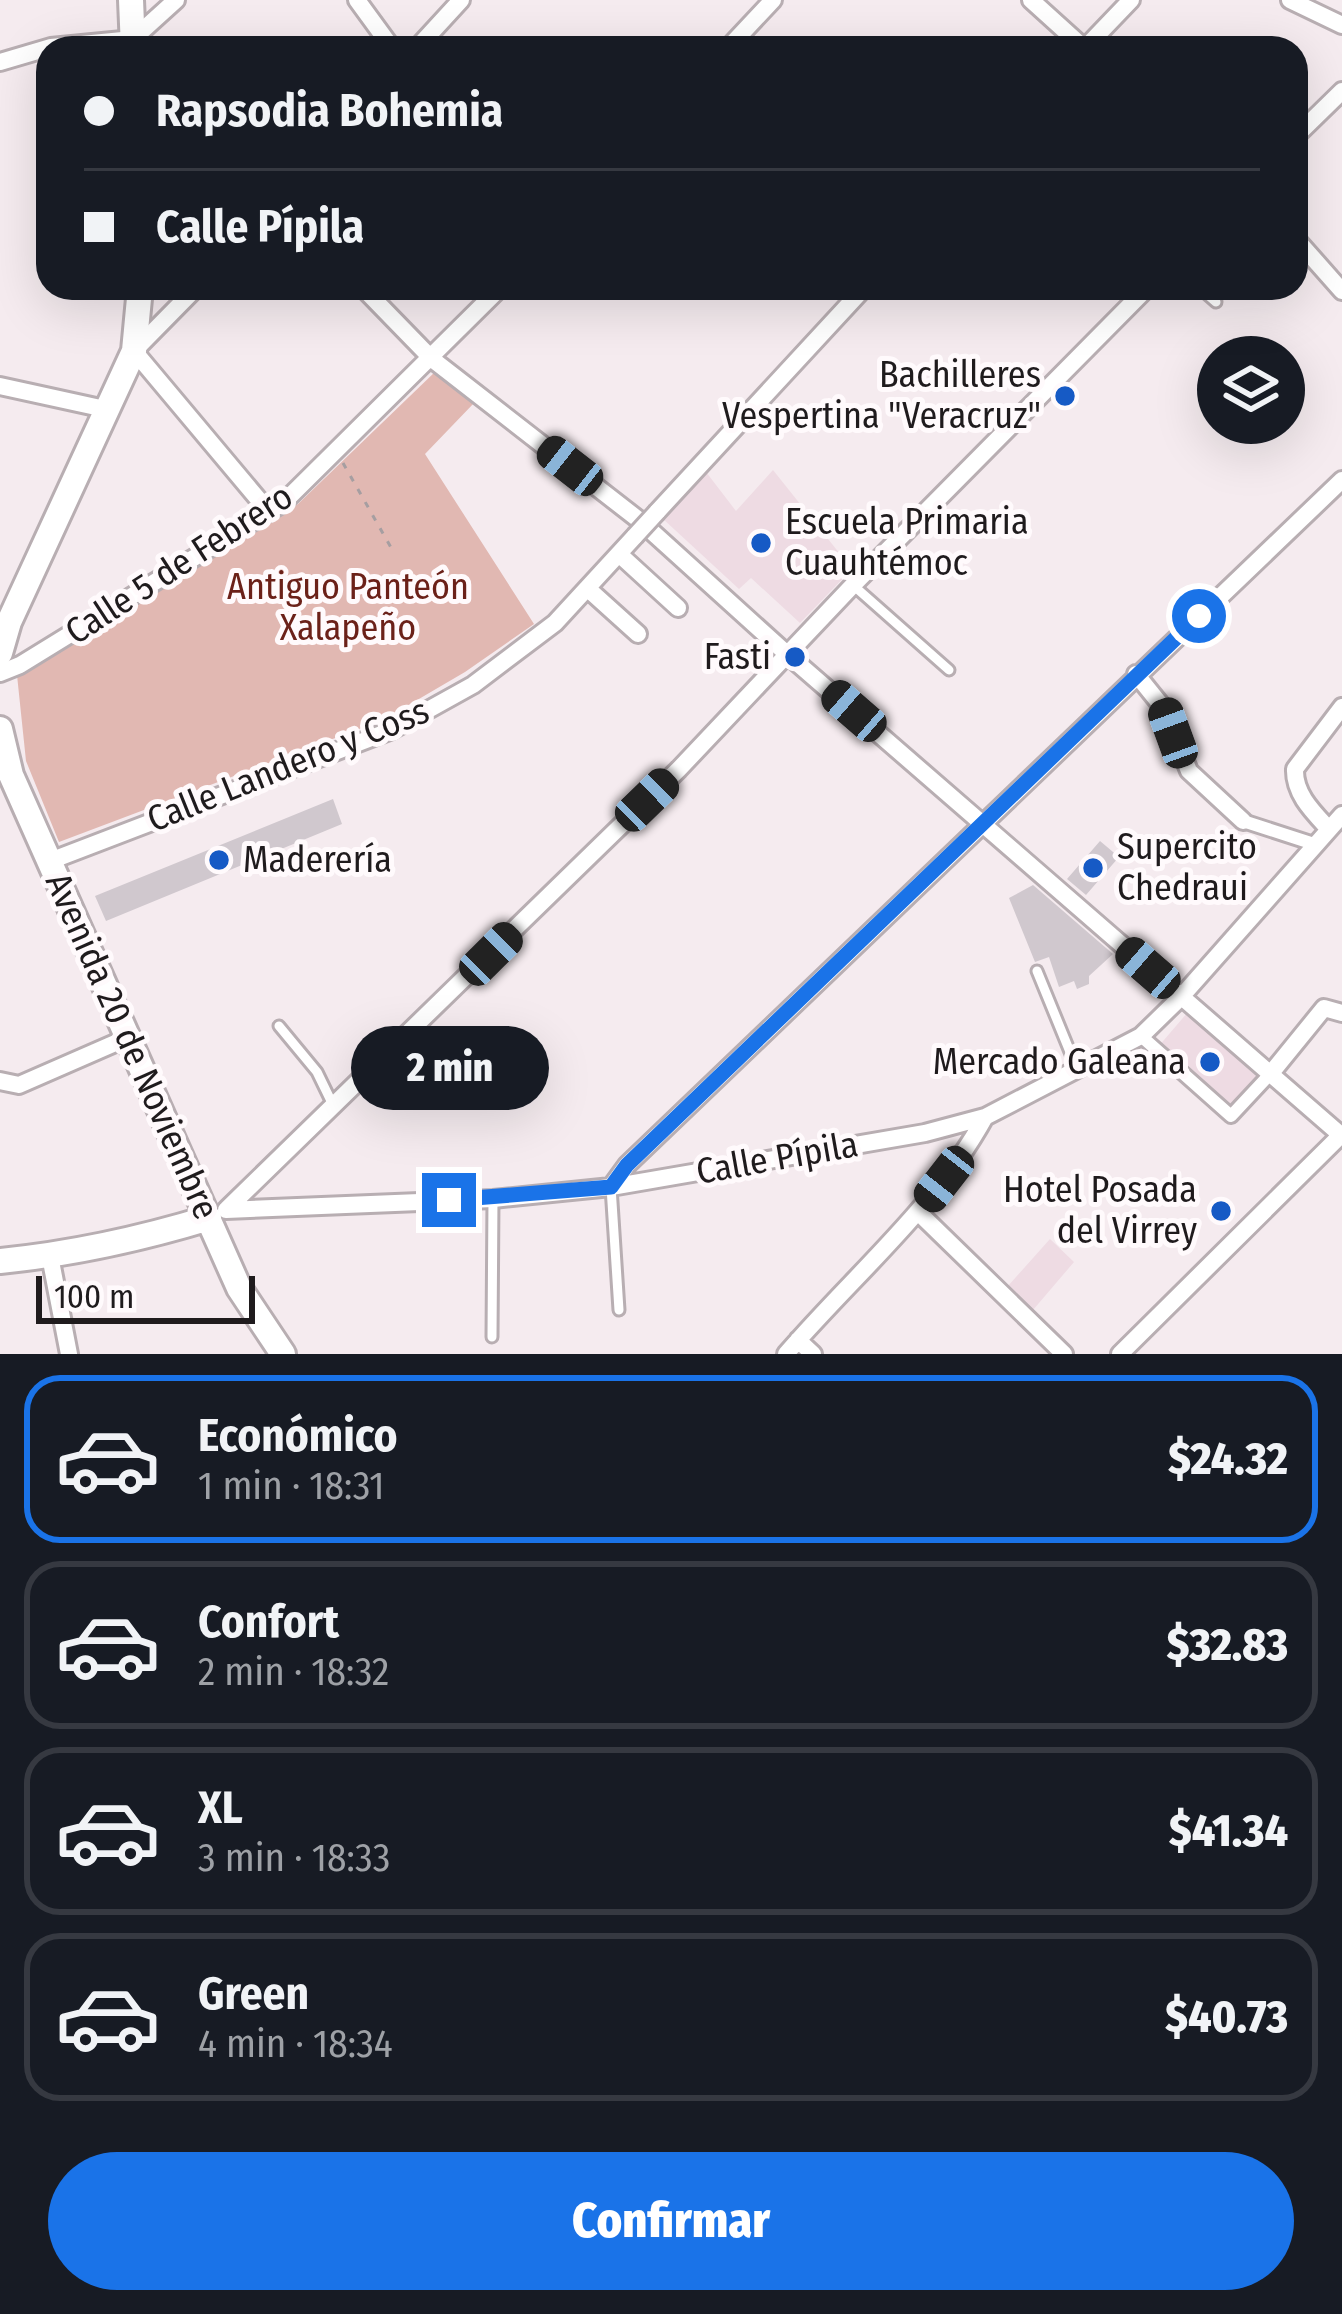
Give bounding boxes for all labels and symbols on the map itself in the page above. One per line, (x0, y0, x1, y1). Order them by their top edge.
place label: Bachilleres Vespertina "Veracruz" (722, 353, 1041, 438)
marker: Bachilleres Vespertina "Veracruz" (1052, 383, 1078, 409)
car (531, 430, 609, 502)
street label: Calle 5 de Febrero (57, 474, 301, 654)
place label: Escuela Primaria Cuauhtémoc (785, 500, 1029, 585)
marker: Escuela Primaria Cuauhtémoc (748, 530, 774, 556)
park label: Antiguo Panteón Xalapeño (227, 565, 469, 650)
route start (1172, 589, 1226, 643)
place label: Fasti (704, 635, 771, 679)
marker: Fasti (782, 644, 808, 670)
car (815, 674, 893, 748)
street label: Calle Landero y Coss (141, 688, 435, 842)
car (1144, 693, 1202, 773)
car (609, 762, 685, 838)
place label: Supercito Chedraui (1117, 825, 1257, 910)
place label: Maderería (243, 838, 392, 882)
marker: Maderería (206, 847, 232, 873)
marker: Supercito Chedraui (1080, 855, 1106, 881)
street label: Avenida 20 de Noviembre (36, 866, 228, 1226)
car (453, 916, 529, 992)
car (1109, 931, 1187, 1005)
callout: 2 min (350, 1026, 548, 1110)
place label: Mercado Galeana (933, 1040, 1186, 1084)
marker: Mercado Galeana (1197, 1049, 1223, 1075)
street label: Calle Pípila (693, 1122, 861, 1194)
car (908, 1140, 980, 1218)
place label: Hotel Posada del Virrey (1003, 1168, 1197, 1253)
route end (422, 1173, 476, 1227)
marker: Hotel Posada del Virrey (1208, 1198, 1234, 1224)
scale bar (36, 1270, 255, 1323)

